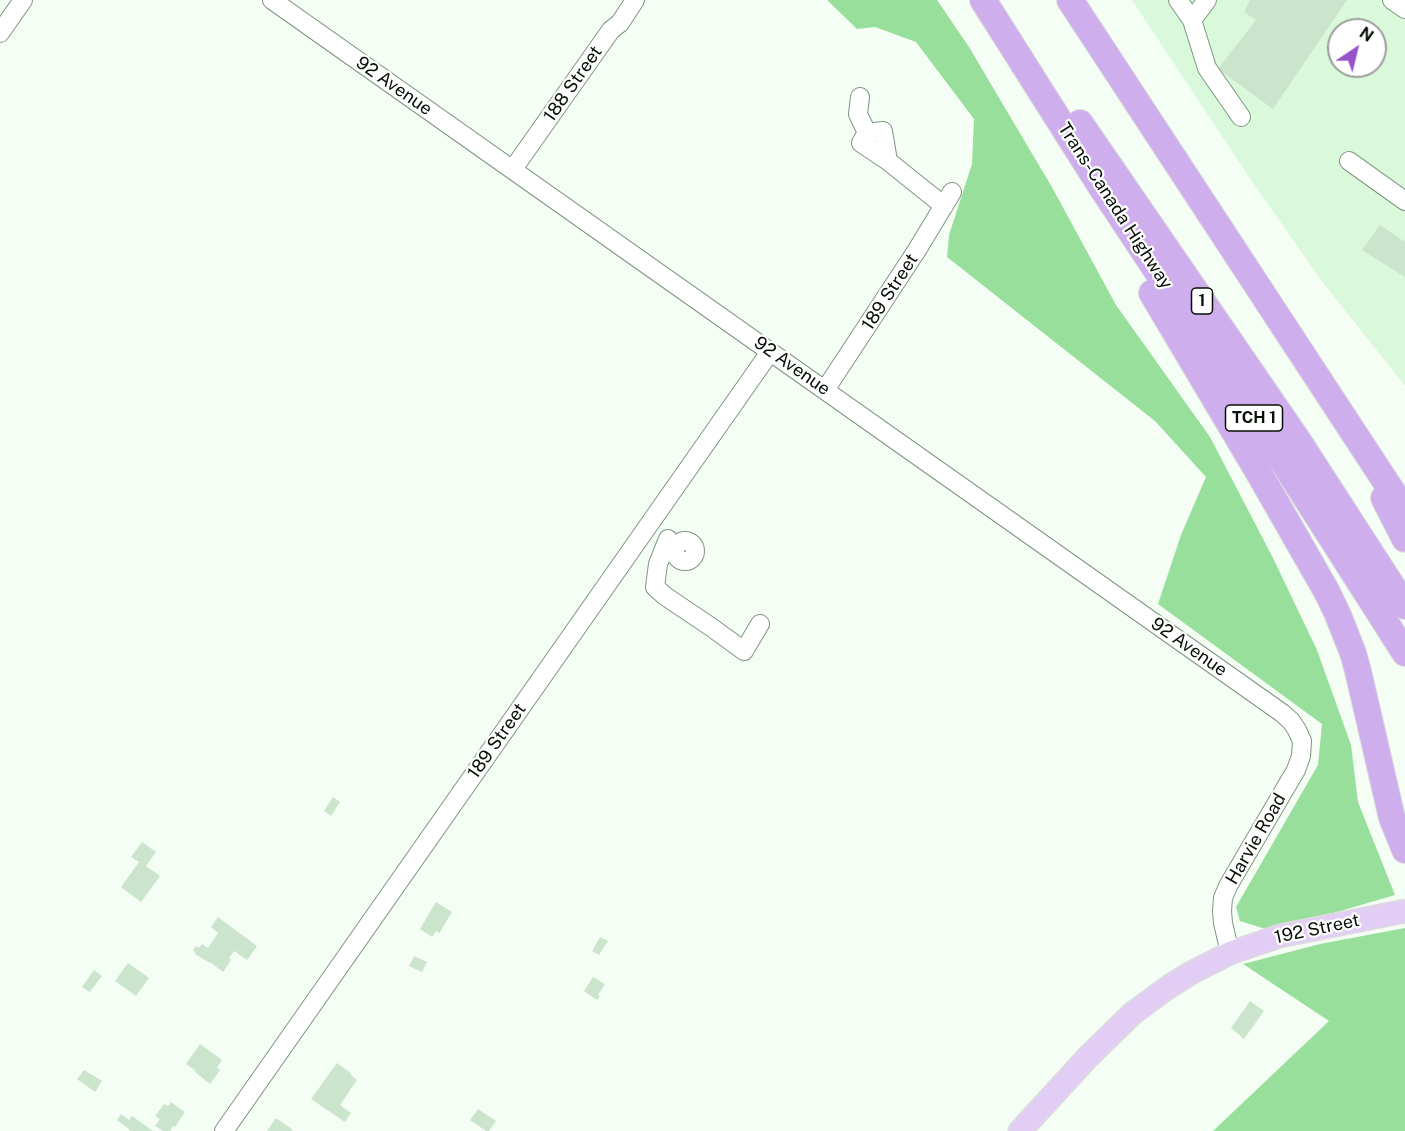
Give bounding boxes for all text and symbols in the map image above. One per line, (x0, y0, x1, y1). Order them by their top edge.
north arrow (1327, 18, 1387, 78)
text: N (1356, 23, 1377, 46)
street label: 188 Street (539, 42, 607, 126)
street label: 92 Avenue (352, 52, 436, 120)
street label: Trans-Canada Highway (1053, 119, 1177, 293)
street label: 189 Street (857, 250, 923, 334)
road number: 1 (1192, 288, 1212, 314)
street label: 92 Avenue (750, 332, 834, 400)
road number: TCH 1 (1226, 405, 1282, 431)
street label: 92 Avenue (1147, 613, 1231, 681)
street label: 189 Street (463, 699, 531, 783)
street label: Harvie Road (1221, 790, 1291, 888)
street label: 192 Street (1273, 909, 1361, 949)

